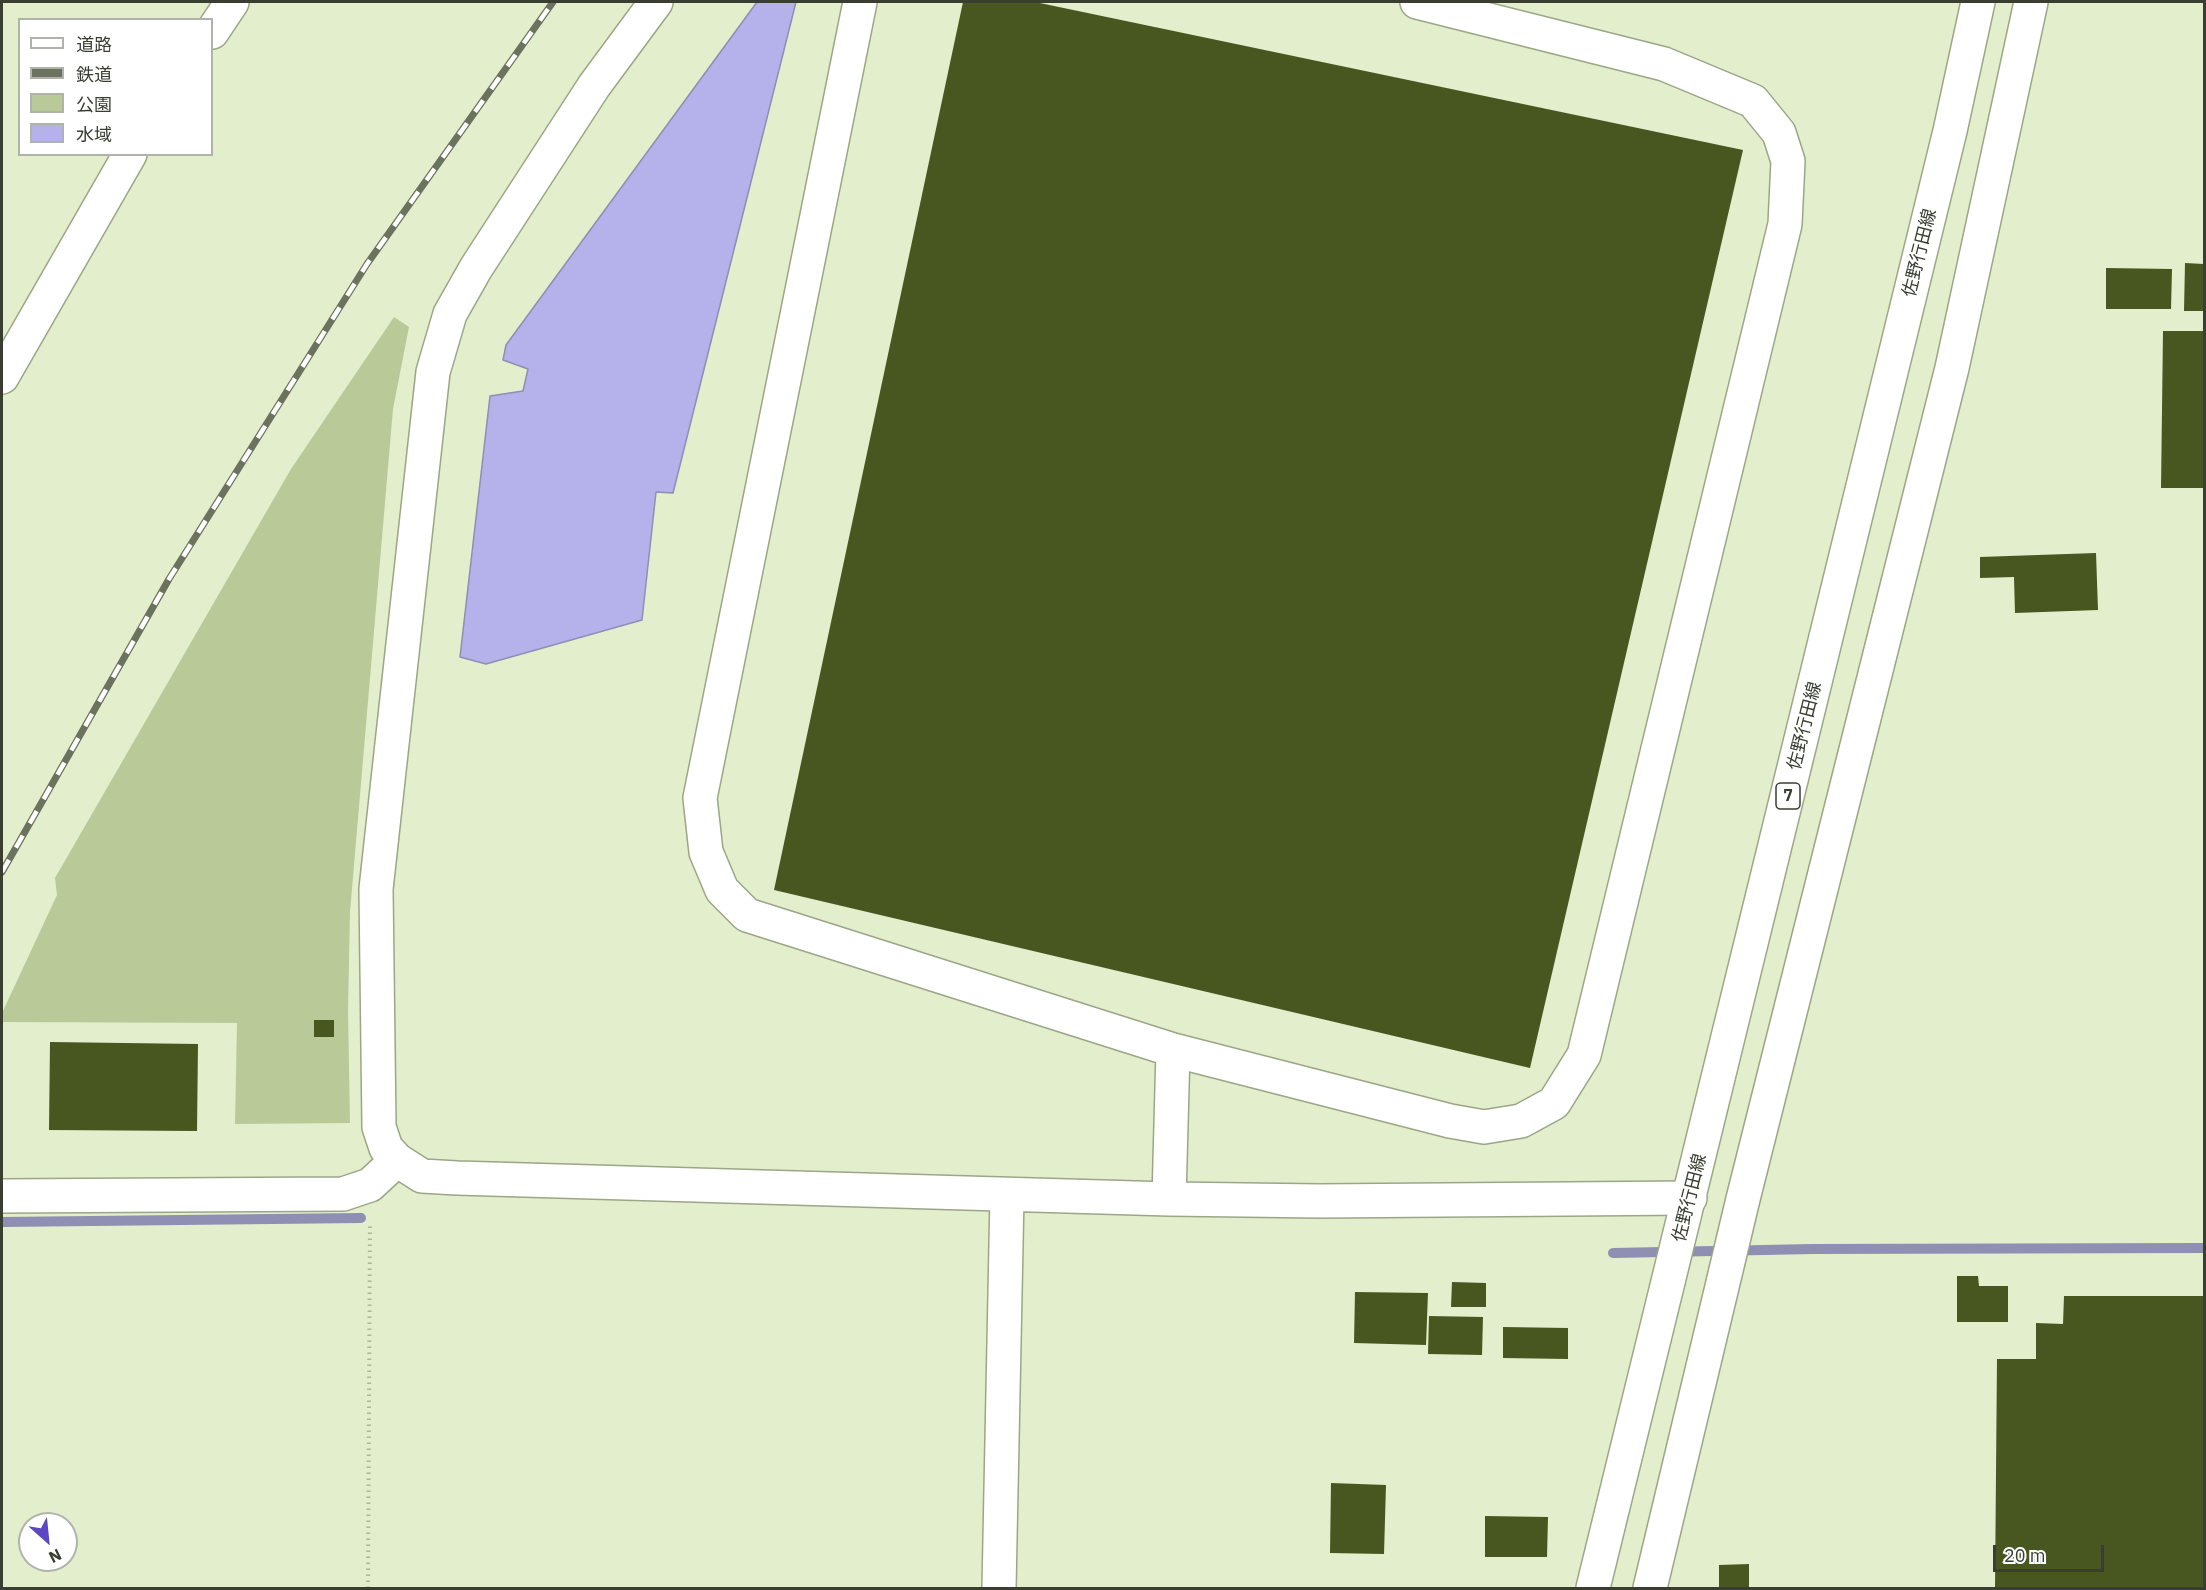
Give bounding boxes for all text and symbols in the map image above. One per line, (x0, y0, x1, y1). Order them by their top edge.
legend (18, 18, 213, 156)
text: 道路 (76, 33, 112, 56)
text: 鉄道 (76, 63, 112, 86)
text: 公園 (76, 93, 112, 116)
text: 水域 (76, 123, 112, 146)
street label: 佐野行田線 (1899, 207, 1941, 299)
street label: 佐野行田線 (1784, 680, 1826, 772)
road number: 7 (1776, 783, 1800, 809)
street label: 佐野行田線 (1669, 1152, 1711, 1244)
north arrow (18, 1512, 78, 1572)
scale bar (1996, 1533, 2107, 1571)
text: 20 m (2004, 1544, 2046, 1567)
text: N (46, 1545, 65, 1568)

